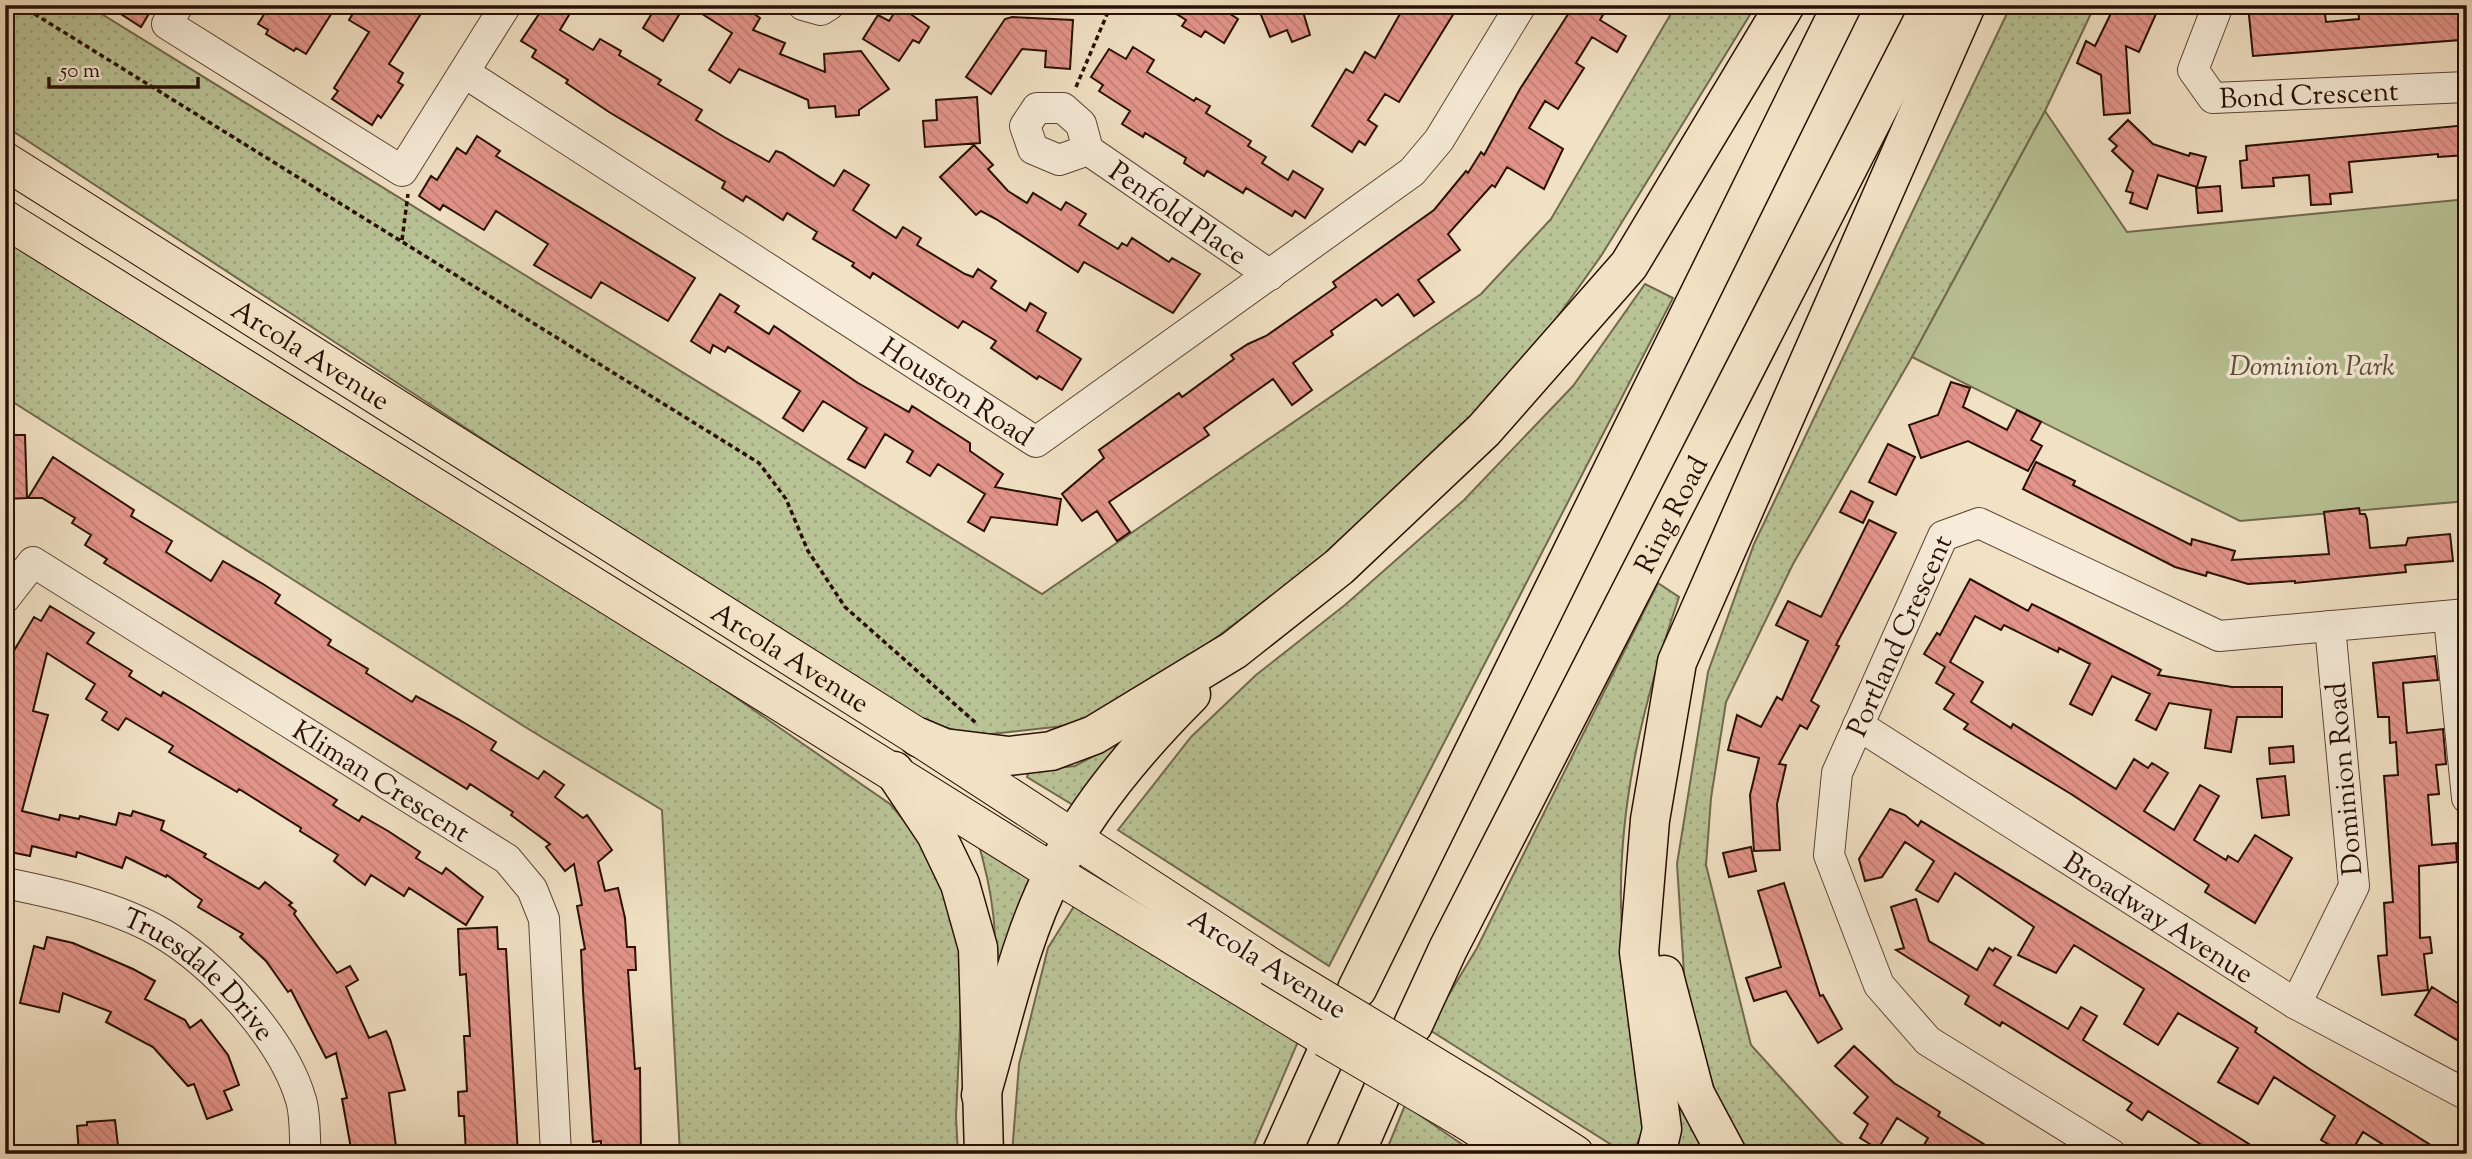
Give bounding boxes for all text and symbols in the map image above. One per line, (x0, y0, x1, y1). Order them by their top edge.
scale bar (49, 46, 198, 90)
text: 50 m (59, 57, 100, 87)
street label: Bond Crescent (2219, 73, 2400, 121)
street label: Penfold Place (1100, 153, 1254, 277)
street label: Arcola Avenue (222, 292, 397, 422)
street label: Houston Road (871, 329, 1040, 458)
park label: Dominion Park (2229, 348, 2395, 388)
street label: Ring Road (1626, 450, 1720, 581)
street label: Portland Crescent (1839, 529, 1964, 744)
street label: Arcola Avenue (702, 594, 876, 724)
street label: Dominion Road (2318, 680, 2374, 877)
street label: Kliman Crescent (283, 712, 477, 854)
street label: Broadway Avenue (2055, 844, 2260, 995)
street label: Truesdale Drive (116, 900, 283, 1050)
street label: Arcola Avenue (1179, 901, 1354, 1030)

